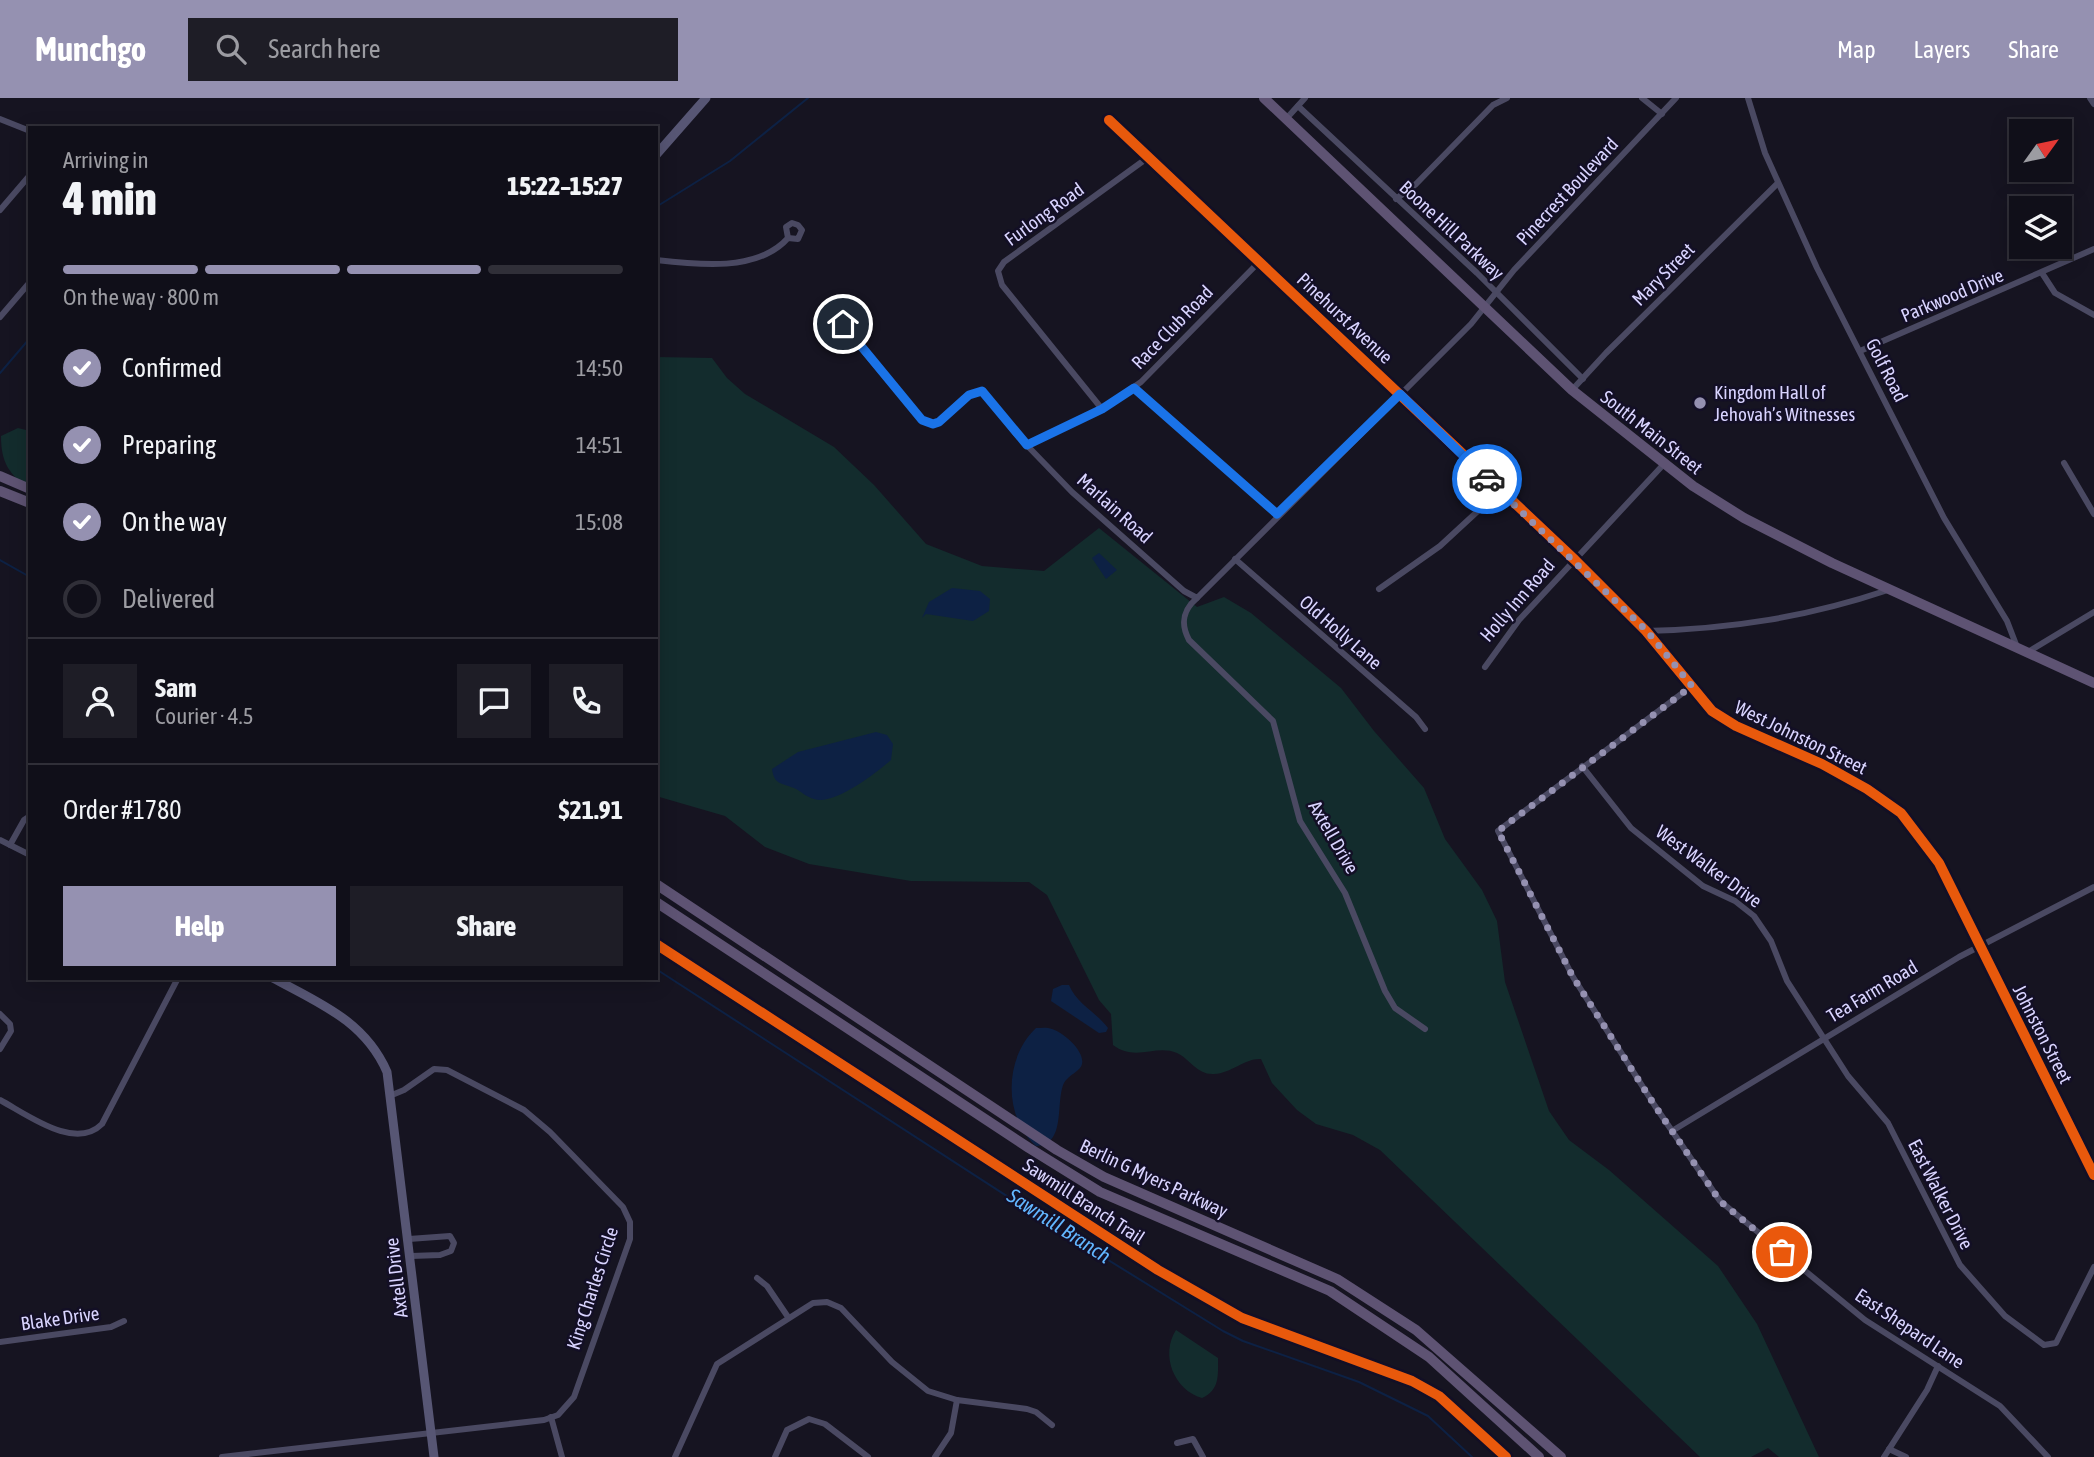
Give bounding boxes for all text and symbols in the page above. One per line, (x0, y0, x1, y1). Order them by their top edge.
search box (188, 18, 678, 81)
text: Munchgo (35, 30, 146, 68)
icon: search (212, 30, 250, 68)
text: Search here (268, 34, 380, 64)
text: Map (1837, 36, 1876, 63)
text: Layers (1914, 36, 1970, 63)
text: Share (2008, 36, 2059, 63)
north arrow (2009, 119, 2072, 182)
map controls (2009, 119, 2072, 259)
street label: Pinecrest Boulevard (1512, 133, 1622, 249)
text: Arriving in (63, 147, 149, 173)
text: 15:22–15:27 (507, 171, 623, 201)
text: 4 min (63, 172, 157, 225)
street label: Boone Hill Parkway (1395, 176, 1509, 284)
street label: Furlong Road (1000, 178, 1088, 250)
button: layers (2009, 196, 2072, 259)
street label: Mary Street (1627, 238, 1699, 310)
street label: Parkwood Drive (1897, 264, 2007, 326)
street label: Pinehurst Avenue (1293, 268, 1397, 368)
street label: Race Club Road (1127, 281, 1217, 373)
text: On the way · 800 m (63, 284, 219, 310)
pin (813, 294, 873, 354)
icon: home (824, 305, 862, 343)
street label: Golf Road (1862, 335, 1912, 405)
icon: check (63, 349, 101, 387)
text: Confirmed (122, 353, 222, 383)
text: 14:50 (576, 355, 623, 381)
place label: Kingdom Hall of Jehovah’s Witnesses (1714, 381, 1855, 425)
street label: South Main Street (1597, 386, 1707, 478)
marker: Kingdom Hall of Jehovah’s Witnesses (1692, 395, 1708, 411)
icon: check (63, 426, 101, 464)
text: Preparing (122, 430, 216, 460)
text: 14:51 (576, 432, 623, 458)
courier (1452, 444, 1522, 514)
icon: car (1468, 460, 1506, 498)
street label: Marlain Road (1073, 469, 1157, 547)
icon: check (63, 503, 101, 541)
text: On the way (122, 507, 227, 537)
text: 15:08 (575, 509, 623, 535)
street label: Holly Inn Road (1475, 554, 1559, 646)
text: Delivered (122, 584, 215, 614)
street label: Old Holly Lane (1295, 590, 1387, 674)
button: person (63, 664, 137, 738)
button: chat (457, 664, 531, 738)
button: phone (549, 664, 623, 738)
text: Sam (155, 673, 197, 703)
street label: West Johnston Street (1731, 695, 1871, 779)
text: Courier · 4.5 (155, 703, 254, 729)
text: Order #1780 (63, 795, 182, 825)
text: $21.91 (559, 795, 623, 825)
street label: Axtell Drive (1304, 797, 1364, 877)
street label: West Walker Drive (1652, 820, 1766, 912)
button: Help (63, 886, 336, 966)
button: Share (350, 886, 623, 966)
street label: Tea Farm Road (1823, 955, 1921, 1027)
street label: Johnston Street (2009, 981, 2077, 1087)
street label: Berlin G Myers Parkway (1077, 1134, 1232, 1222)
street label: East Walker Drive (1904, 1135, 1978, 1253)
street label: Sawmill Branch Trail (1019, 1153, 1149, 1249)
water label: Sawmill Branch (1002, 1183, 1116, 1269)
pin (1752, 1222, 1812, 1282)
street label: King Charles Circle (562, 1224, 622, 1352)
icon: bag (1763, 1233, 1801, 1271)
street label: Axtell Drive (380, 1237, 412, 1319)
street label: East Shepard Lane (1851, 1283, 1969, 1373)
street label: Blake Drive (19, 1302, 101, 1334)

